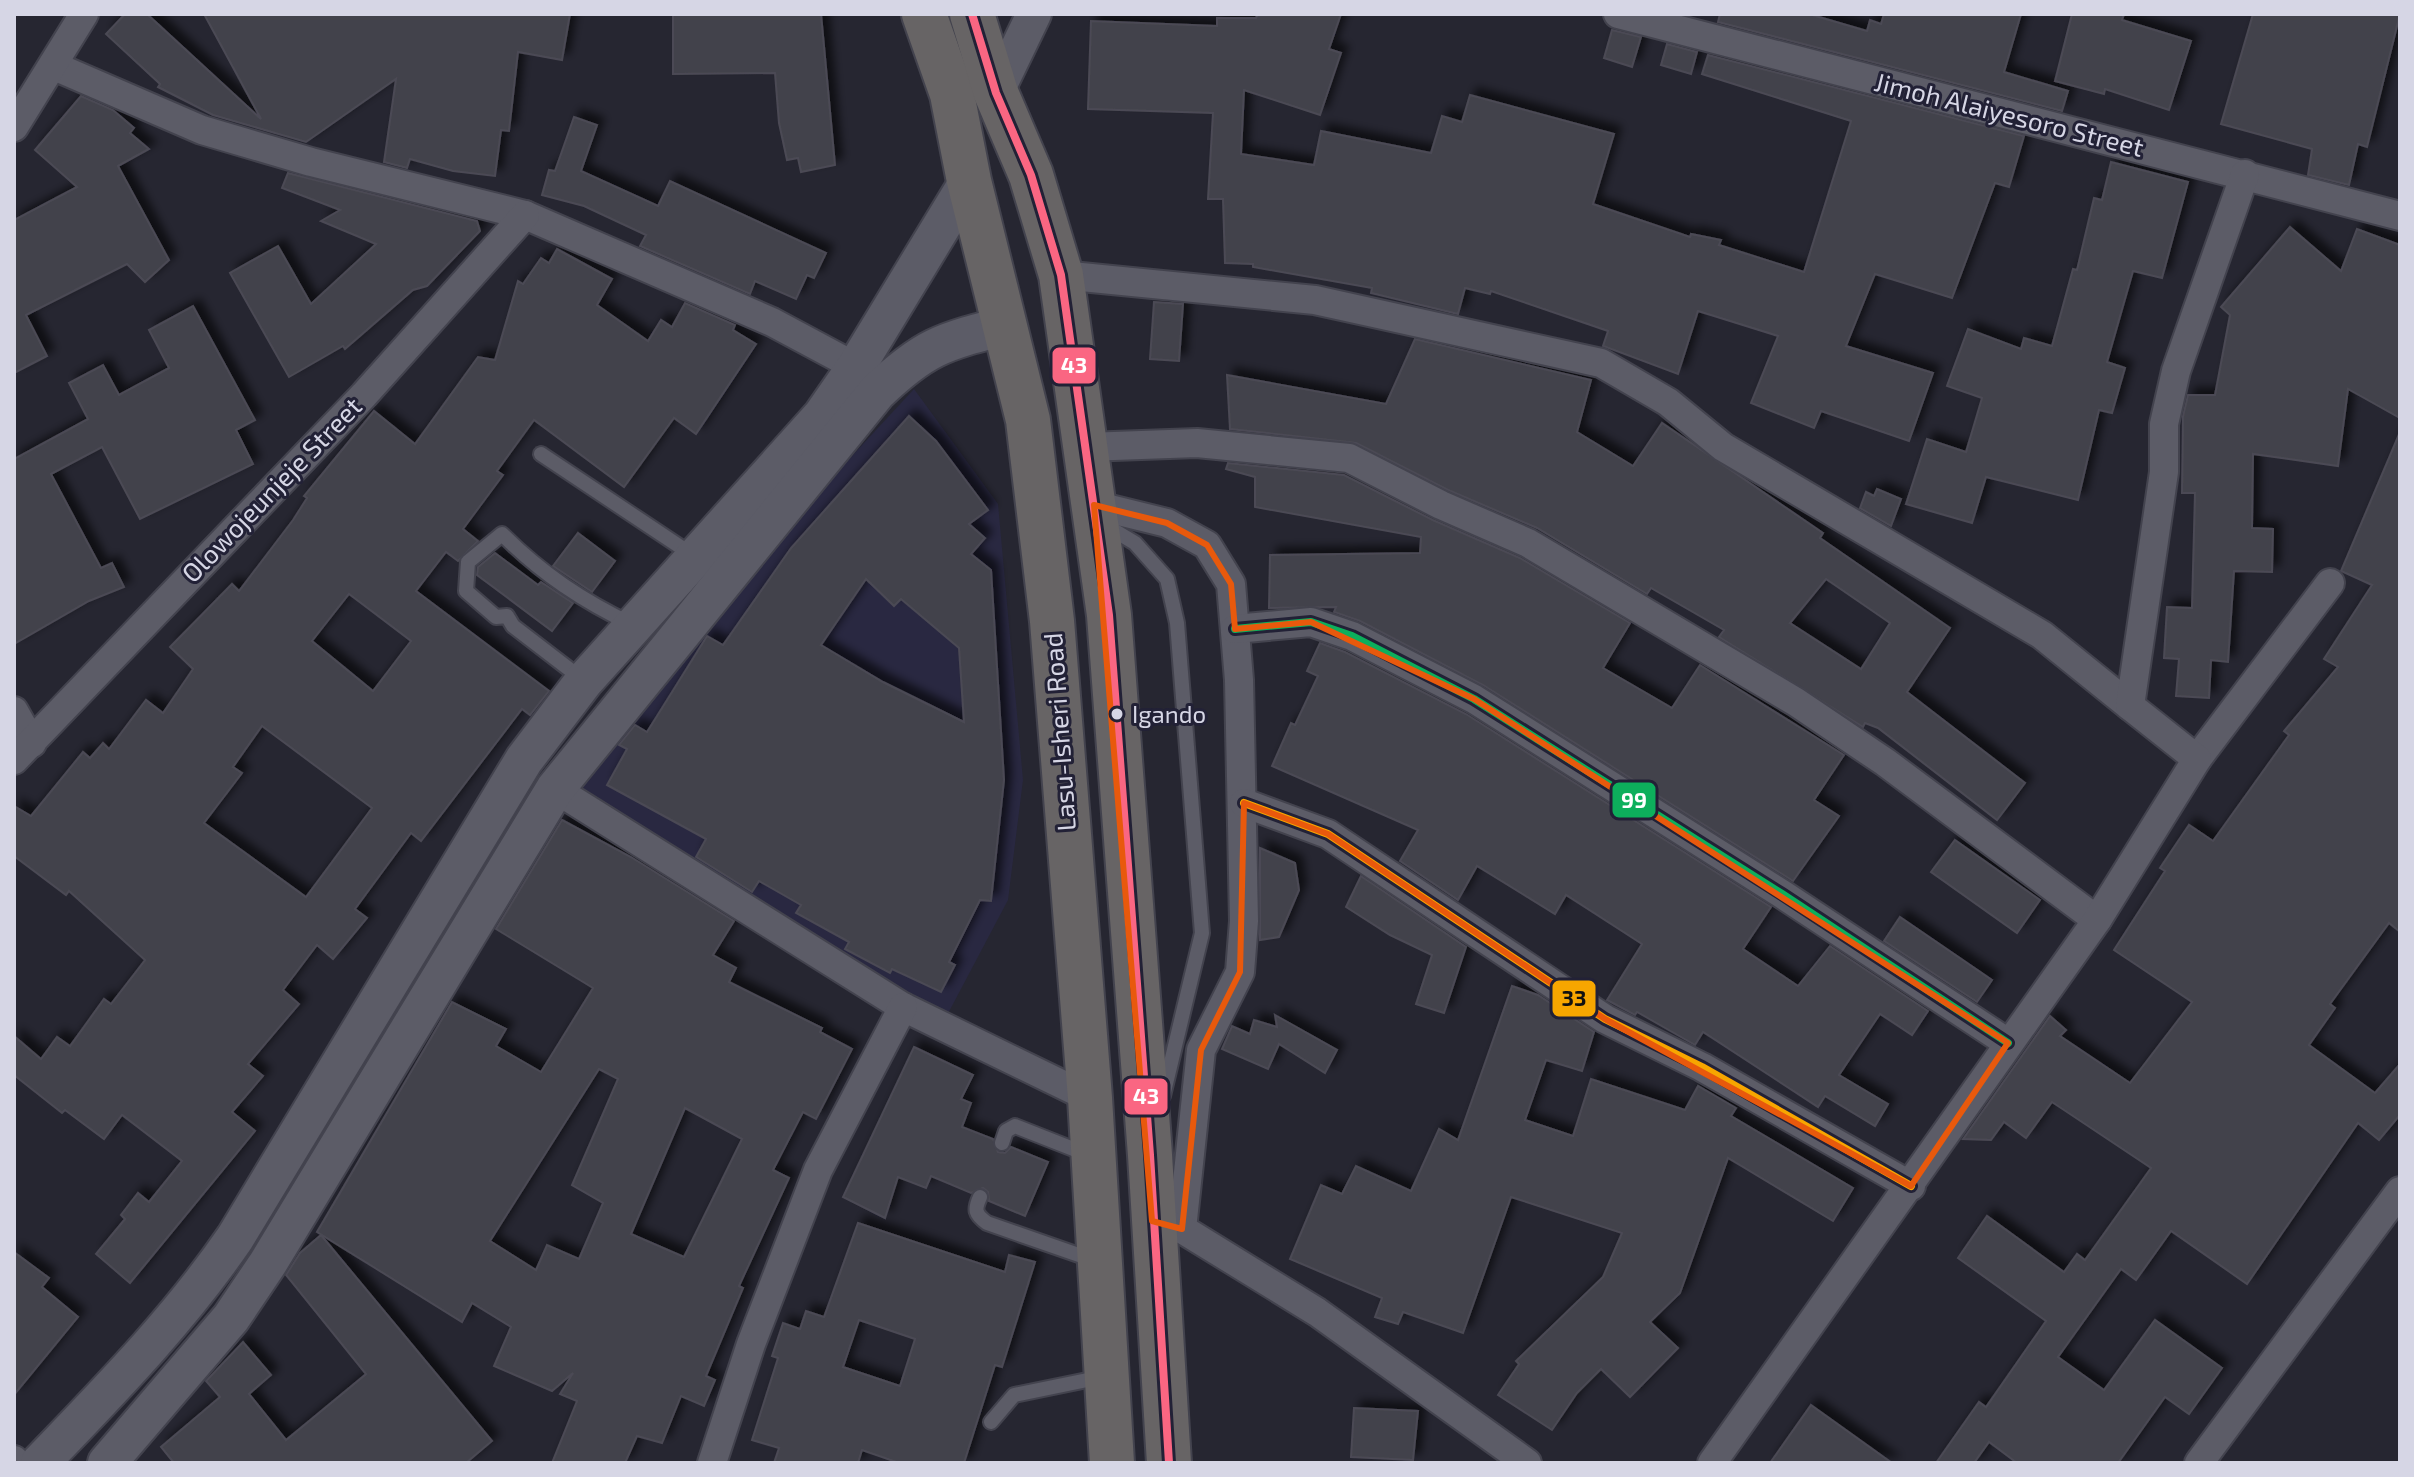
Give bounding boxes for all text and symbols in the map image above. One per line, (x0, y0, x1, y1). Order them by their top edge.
street label: Jimoh Alaiyesoro Street (1872, 65, 2147, 162)
line badge: 43 (1051, 346, 1097, 385)
text: 43 (1061, 351, 1087, 377)
street label: Olowojeunjeje Street (175, 390, 367, 588)
street label: Lasu-Isheri Road (1036, 632, 1081, 832)
place label: Igando (1132, 699, 1206, 728)
marker: Igando (1109, 706, 1125, 722)
line badge: 99 (1611, 781, 1657, 819)
text: 99 (1621, 786, 1647, 812)
line badge: 33 (1551, 979, 1597, 1018)
text: 33 (1562, 984, 1586, 1010)
line badge: 43 (1123, 1077, 1169, 1116)
text: 43 (1133, 1082, 1159, 1108)

